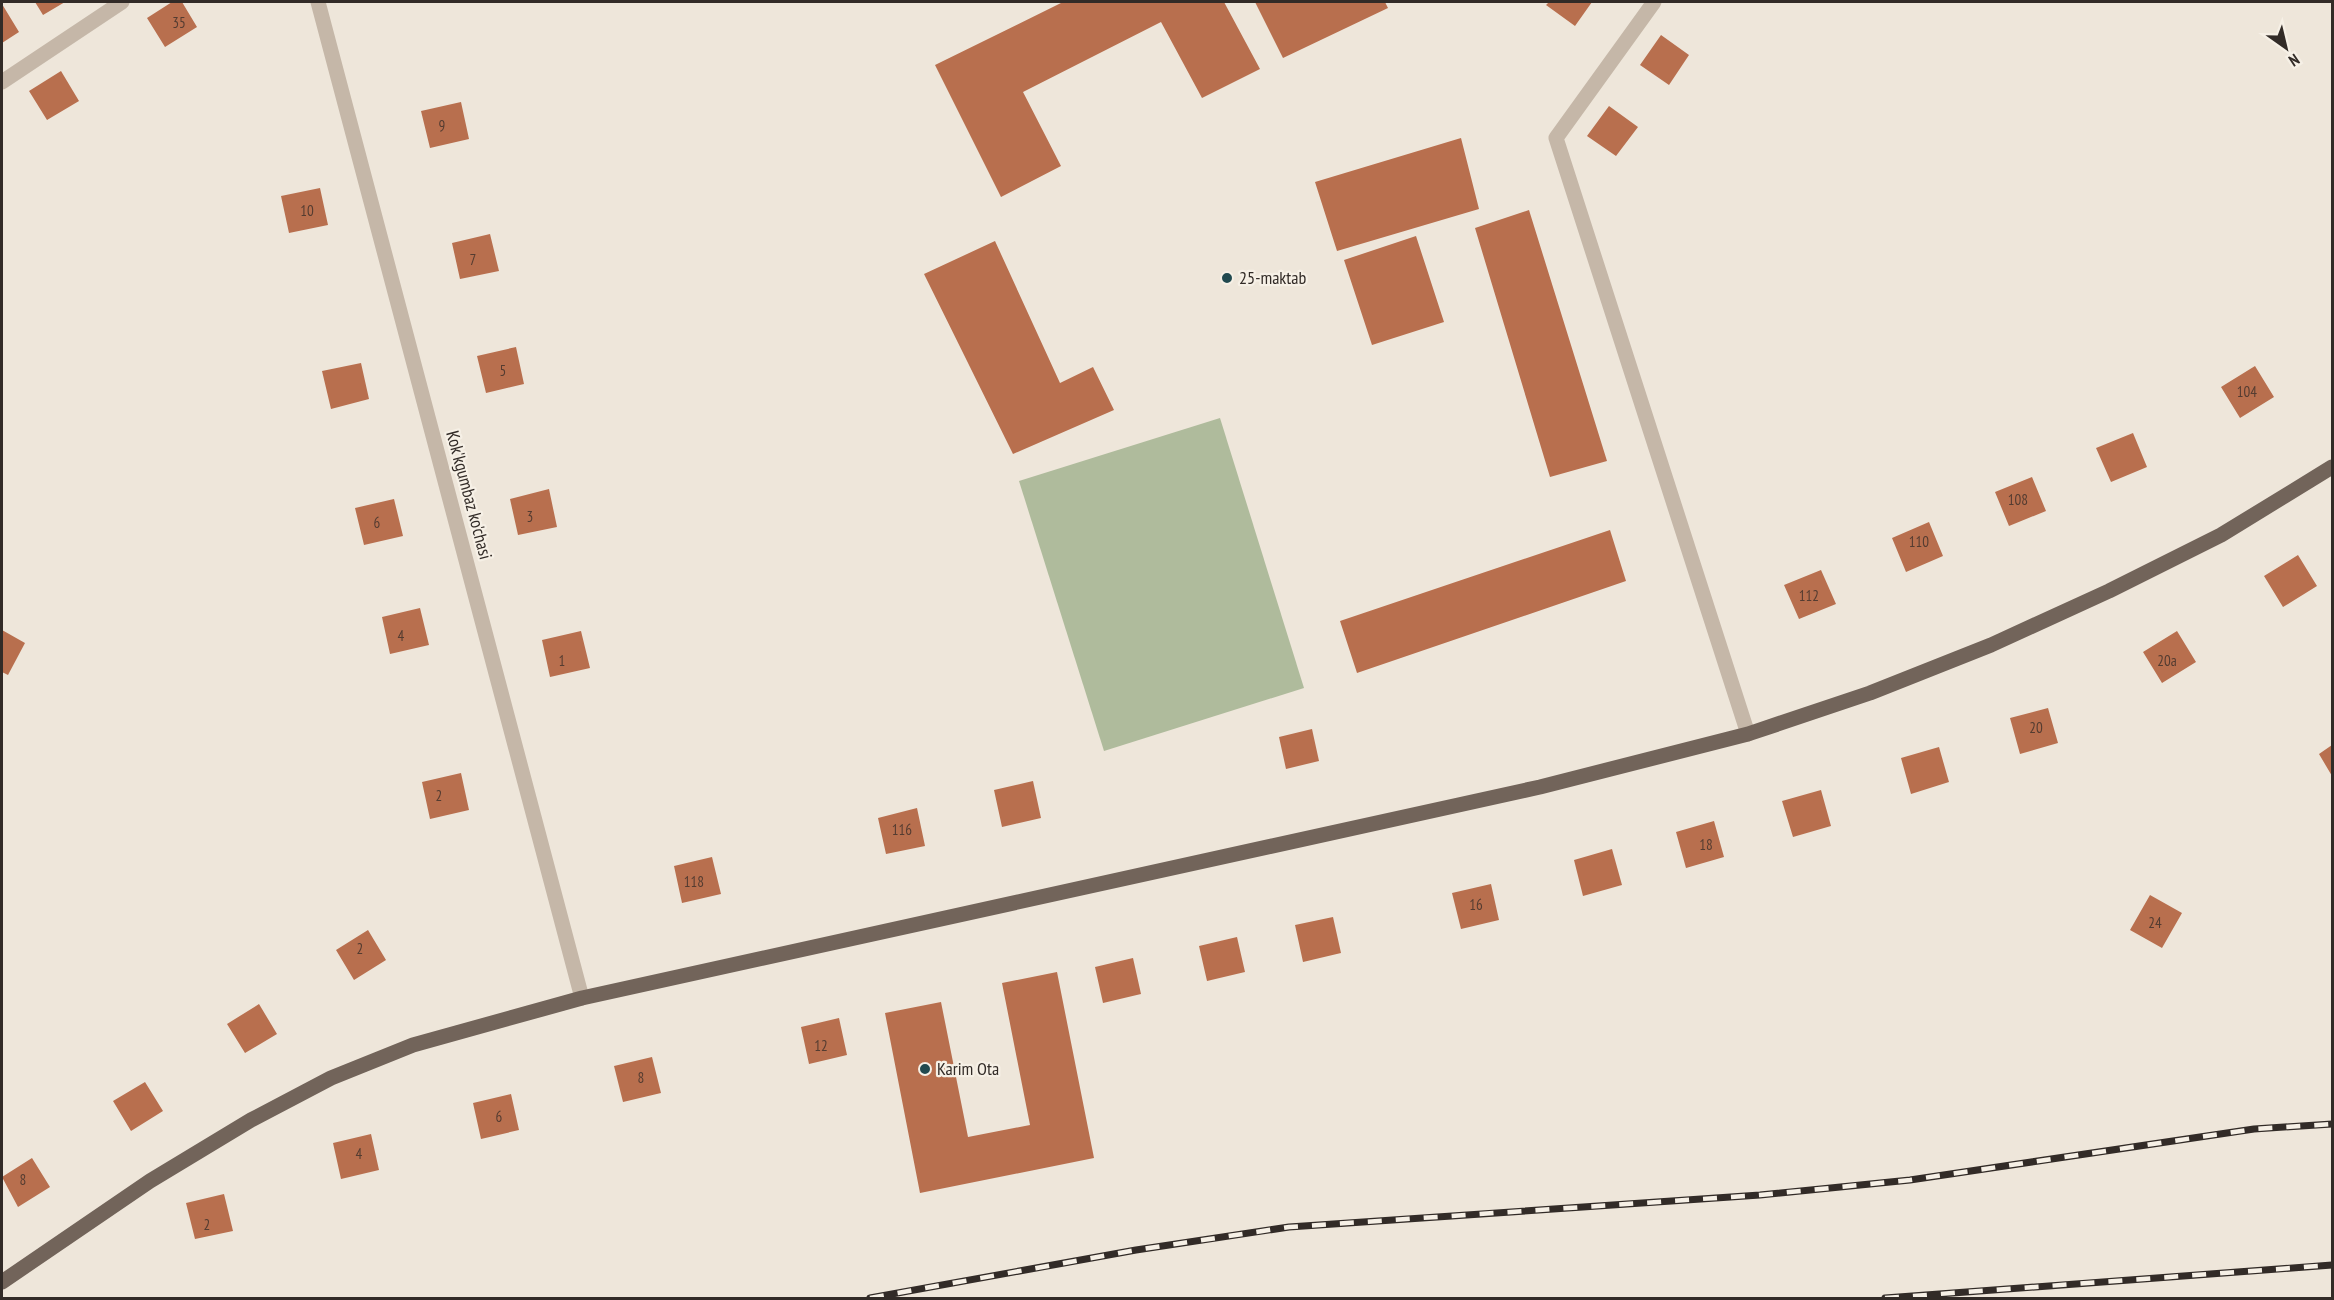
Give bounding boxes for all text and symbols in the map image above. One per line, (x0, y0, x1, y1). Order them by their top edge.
house number: 35 (172, 13, 186, 32)
north arrow (2256, 18, 2316, 78)
text: N (2285, 50, 2304, 71)
house number: 9 (439, 116, 445, 135)
house number: 10 (300, 201, 314, 220)
house number: 7 (470, 250, 476, 269)
place label: 25-maktab (1239, 266, 1306, 289)
marker: 25-maktab (1220, 271, 1234, 285)
house number: 5 (500, 361, 506, 380)
house number: 104 (2237, 382, 2257, 401)
street label: Kok'kgumbaz ko'chasi (441, 428, 498, 562)
house number: 108 (2008, 490, 2028, 509)
house number: 3 (527, 507, 533, 526)
house number: 6 (374, 513, 381, 532)
house number: 110 (1909, 532, 1929, 551)
house number: 112 (1799, 586, 1819, 605)
house number: 4 (398, 626, 405, 645)
house number: 1 (559, 651, 565, 670)
house number: 20a (2157, 651, 2177, 670)
house number: 20 (2029, 718, 2043, 737)
house number: 2 (436, 786, 442, 805)
house number: 116 (892, 820, 912, 839)
house number: 18 (1699, 835, 1713, 854)
house number: 118 (684, 872, 704, 891)
house number: 16 (1469, 895, 1483, 914)
house number: 24 (2148, 913, 2162, 932)
house number: 2 (357, 939, 363, 958)
house number: 12 (814, 1036, 828, 1055)
place label: Karim Ota (937, 1057, 999, 1080)
marker: Karim Ota (918, 1062, 932, 1076)
house number: 8 (638, 1068, 644, 1087)
house number: 6 (496, 1107, 503, 1126)
house number: 4 (356, 1144, 363, 1163)
house number: 8 (20, 1170, 26, 1189)
house number: 2 (204, 1215, 210, 1234)

